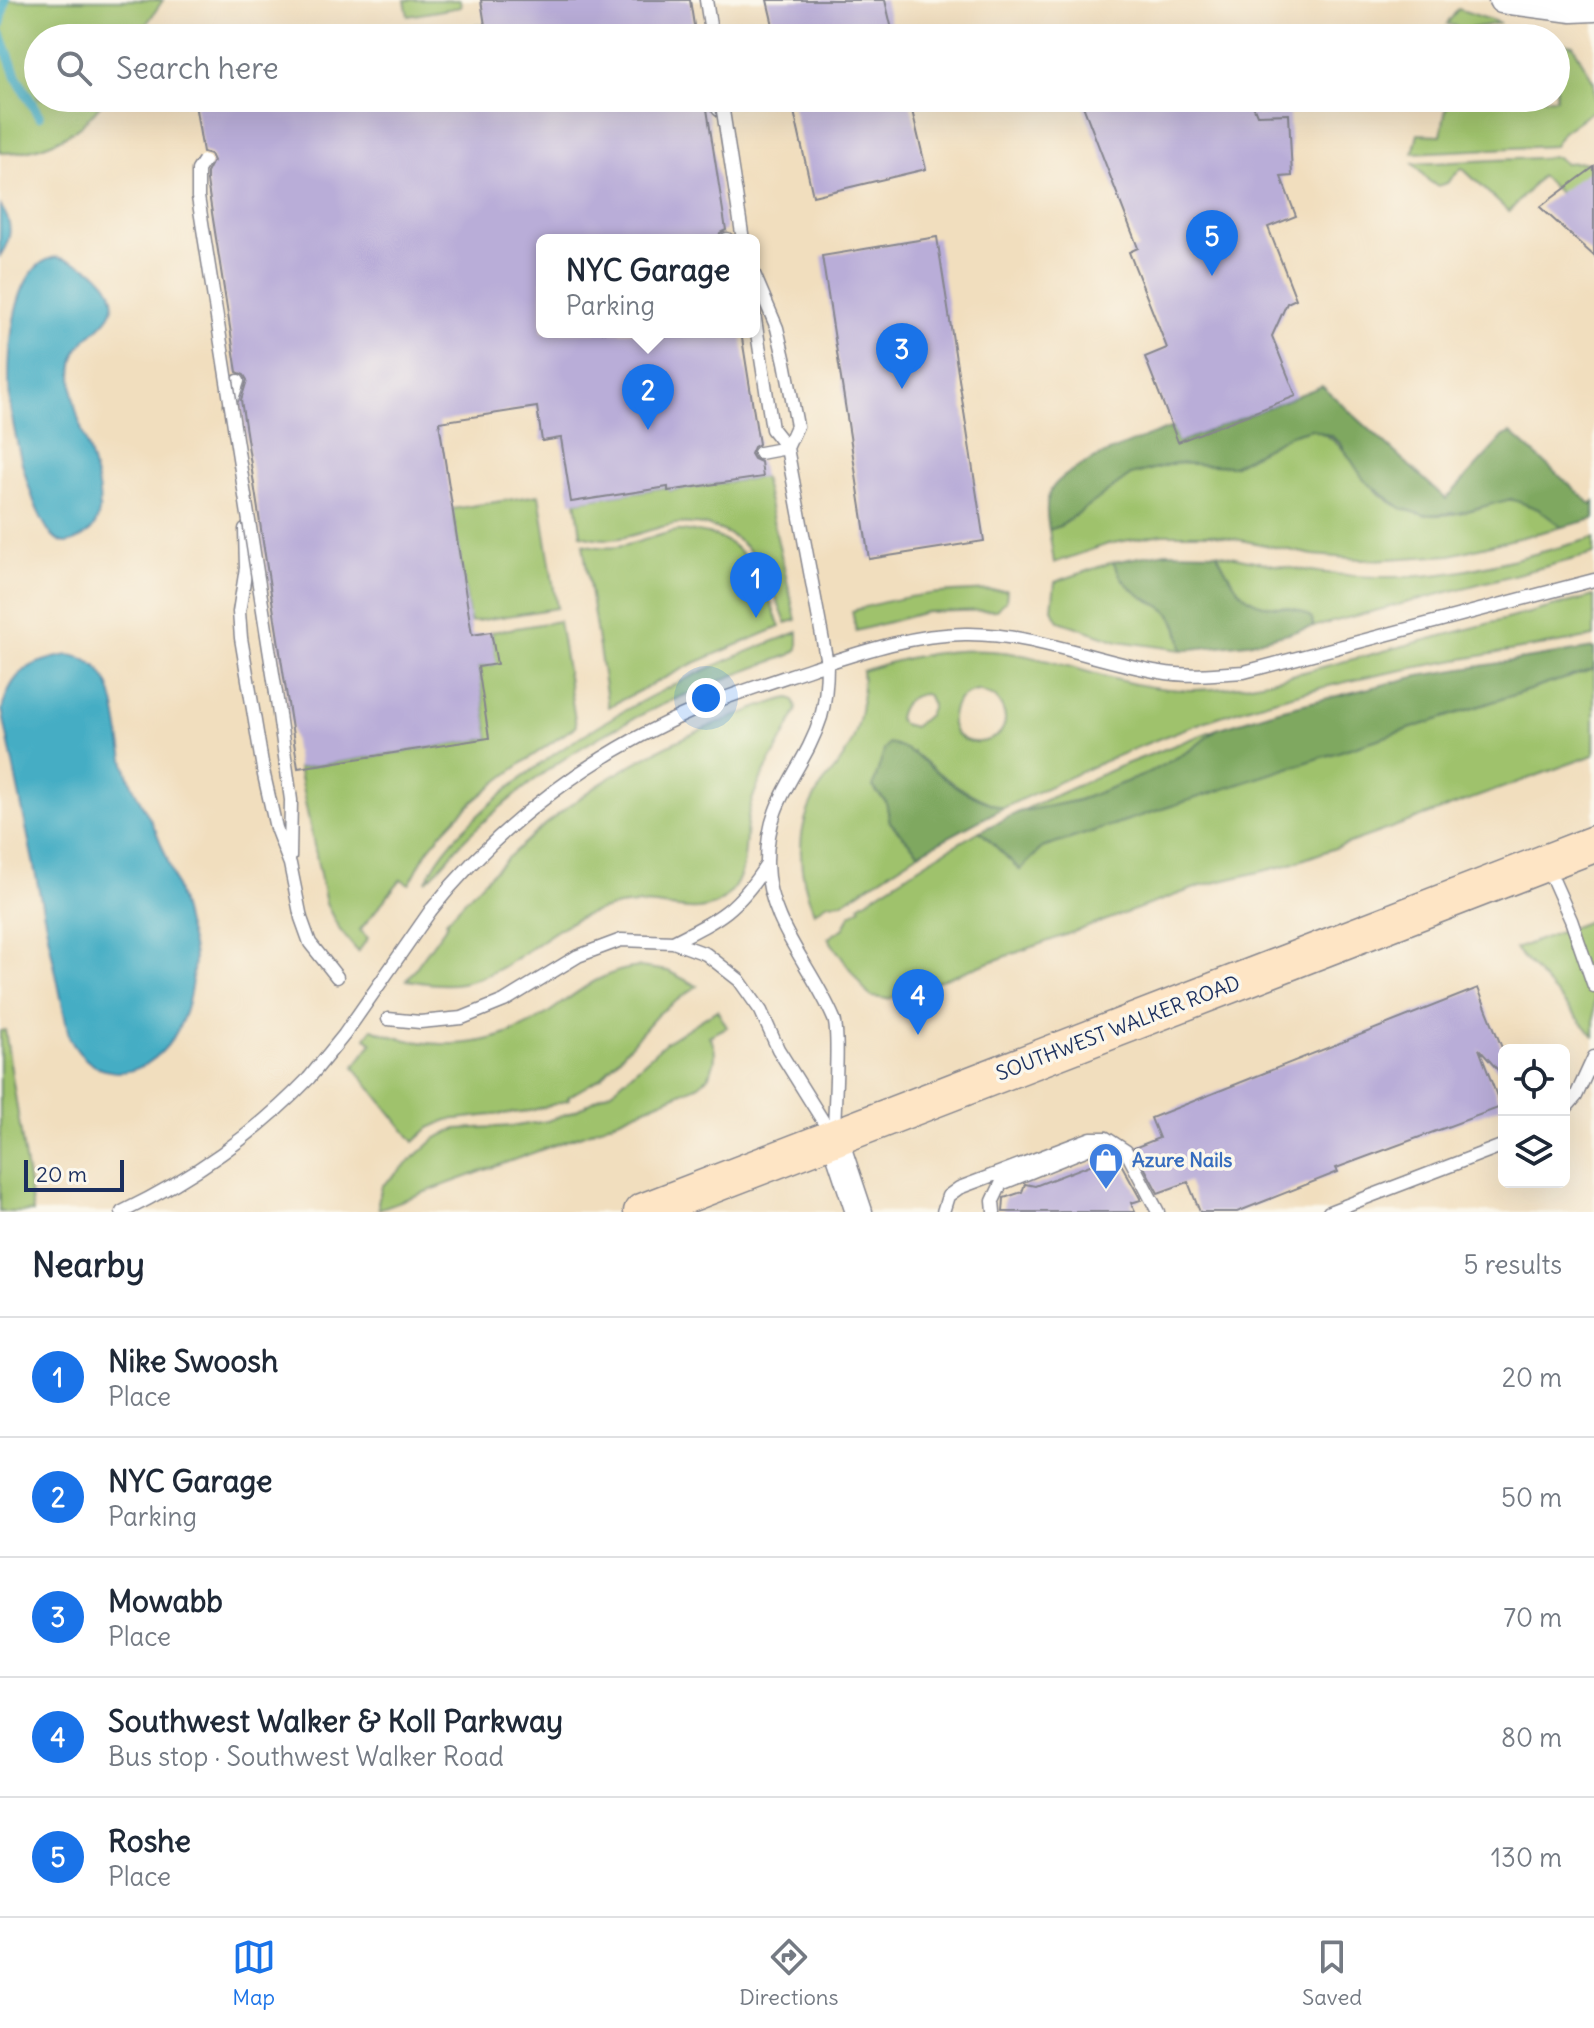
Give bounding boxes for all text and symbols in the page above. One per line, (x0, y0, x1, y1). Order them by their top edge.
search box (24, 24, 1570, 112)
icon: search (52, 46, 96, 90)
text: Search here (116, 49, 279, 87)
pin: 5 (1186, 210, 1238, 276)
popup (536, 234, 760, 338)
text: NYC Garage (566, 251, 730, 289)
text: Parking (566, 289, 655, 322)
pin: 3 (876, 323, 928, 389)
pin: 2 (622, 364, 674, 430)
pin: 1 (730, 552, 782, 618)
your location (686, 678, 726, 718)
pin: 4 (892, 969, 944, 1035)
street label: SOUTHWEST WALKER ROAD (992, 969, 1243, 1086)
map controls (1498, 1044, 1570, 1188)
button: locate (1498, 1044, 1570, 1116)
button: layers (1498, 1116, 1570, 1188)
shop icon: Azure Nails (1087, 1141, 1125, 1191)
place label: Azure Nails (1132, 1147, 1232, 1172)
scale bar (24, 1156, 124, 1192)
text: 20 m (36, 1160, 87, 1188)
text: Nearby (32, 1243, 145, 1286)
text: 5 results (1464, 1248, 1562, 1281)
text: Nike Swoosh (108, 1342, 278, 1380)
text: 1 (53, 1361, 63, 1394)
text: 20 m (1502, 1361, 1562, 1394)
text: Place (108, 1380, 171, 1413)
text: NYC Garage (108, 1462, 272, 1500)
text: 2 (51, 1481, 65, 1514)
text: 50 m (1501, 1481, 1562, 1514)
text: Parking (108, 1500, 197, 1533)
text: Mowabb (108, 1582, 223, 1620)
text: 3 (51, 1601, 65, 1634)
text: 70 m (1503, 1601, 1562, 1634)
text: Place (108, 1620, 171, 1653)
text: Southwest Walker & Koll Parkway (108, 1702, 563, 1740)
text: 4 (50, 1721, 66, 1754)
text: 80 m (1501, 1721, 1562, 1754)
text: Bus stop · Southwest Walker Road (108, 1740, 504, 1773)
text: Roshe (108, 1822, 191, 1860)
text: 5 (51, 1841, 65, 1874)
text: 130 m (1491, 1841, 1562, 1874)
text: Place (108, 1860, 171, 1893)
tab: Map (232, 1935, 276, 2011)
tab: Directions (739, 1935, 839, 2011)
tab: Saved (1302, 1935, 1362, 2011)

